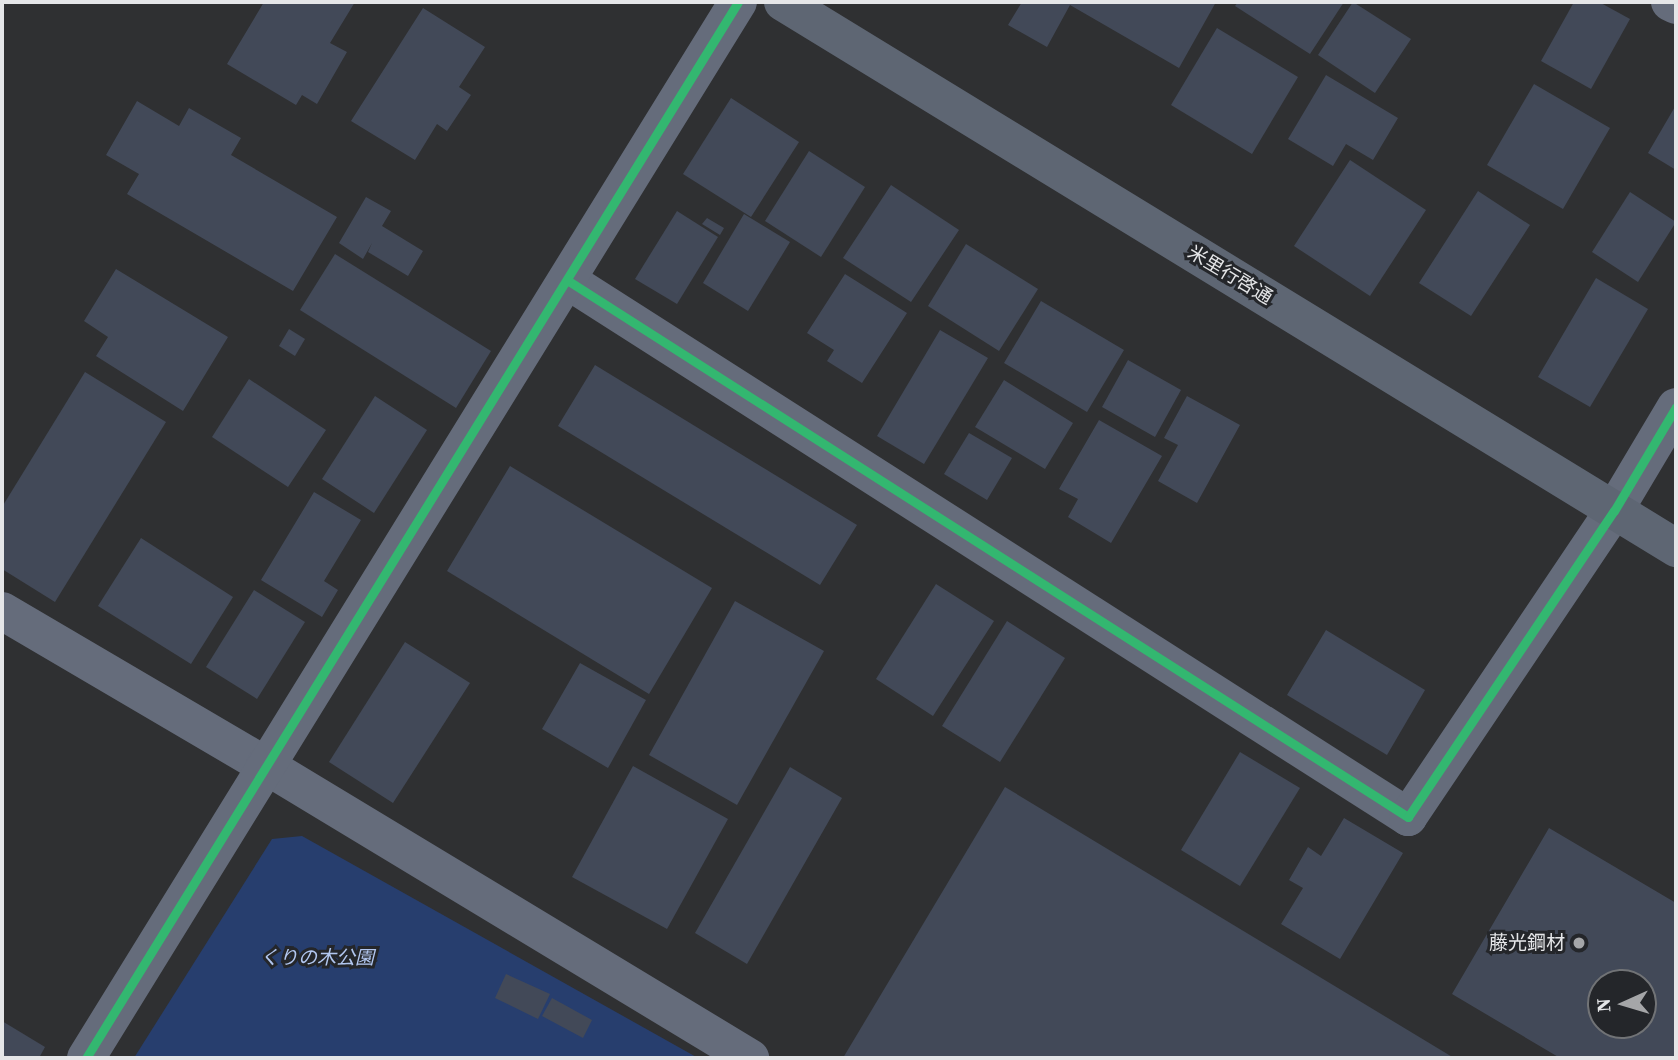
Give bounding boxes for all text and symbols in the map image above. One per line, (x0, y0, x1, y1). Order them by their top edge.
street label: 米里行啓通 (1183, 241, 1277, 309)
place label: 藤光鋼材 (1489, 932, 1565, 954)
marker: 藤光鋼材 (1571, 935, 1587, 951)
park label: くりの木公園 (260, 947, 374, 969)
north arrow (1587, 969, 1657, 1039)
text: N (1590, 998, 1616, 1013)

